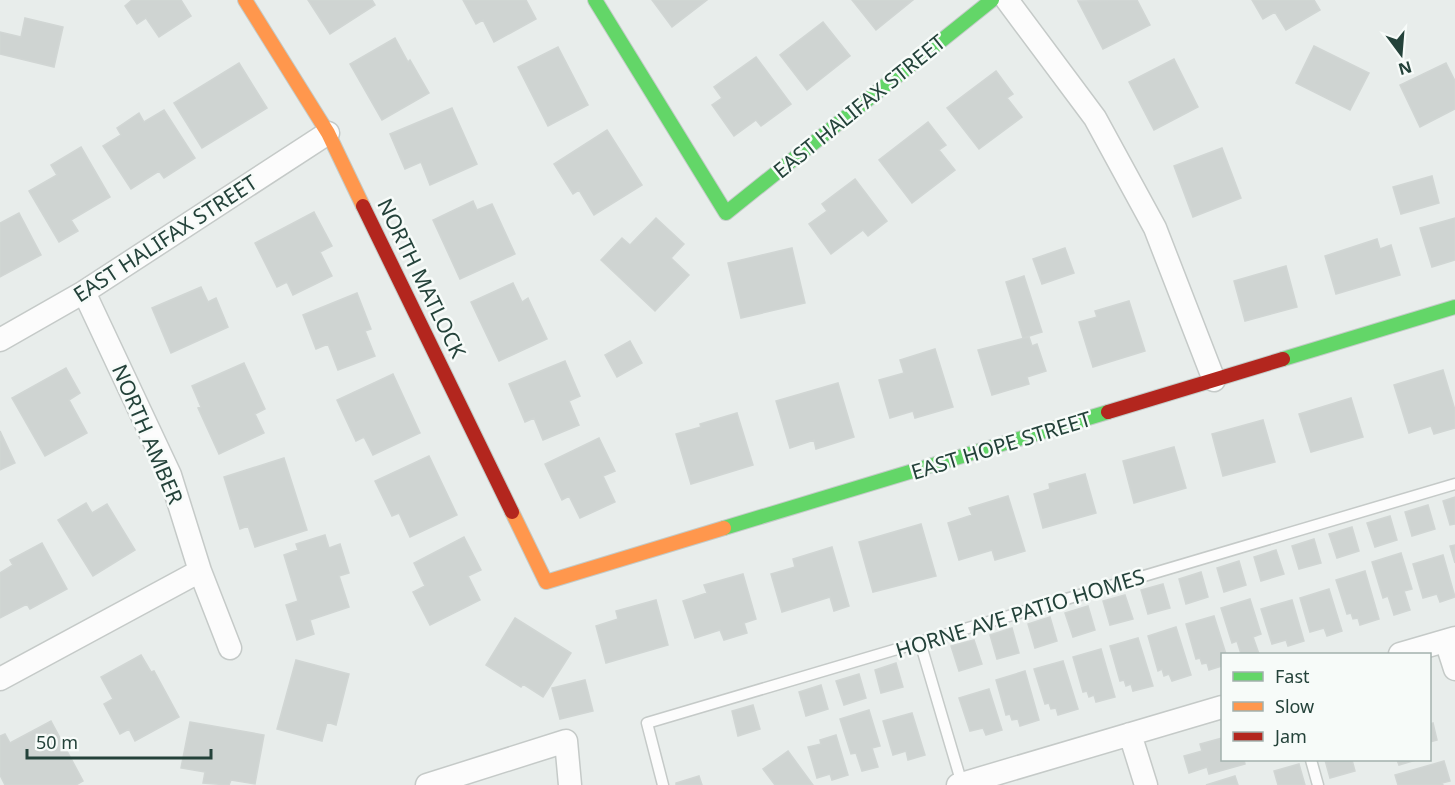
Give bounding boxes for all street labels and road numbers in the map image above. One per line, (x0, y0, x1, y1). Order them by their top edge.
street label: EAST HALIFAX STREET (767, 28, 951, 184)
street label: EAST HALIFAX STREET (68, 168, 263, 308)
street label: NORTH MATLOCK (371, 194, 473, 362)
street label: NORTH AMBER (106, 360, 190, 508)
street label: EAST HOPE STREET (908, 404, 1095, 486)
street label: HORNE AVE PATIO HOMES (892, 562, 1148, 664)

